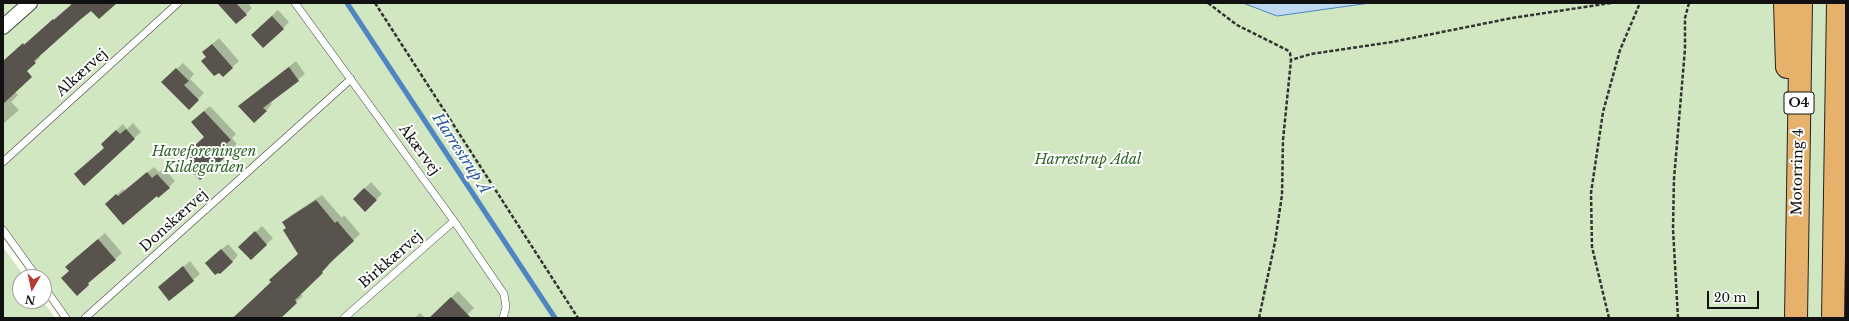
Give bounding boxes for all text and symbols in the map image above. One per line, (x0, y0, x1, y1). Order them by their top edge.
street label: Alkærvej (53, 46, 111, 100)
road number: O4 (1784, 92, 1814, 114)
water label: Harrestrup Å (428, 110, 494, 198)
street label: Åkærvej (395, 121, 443, 179)
street label: Motorring 4 (1789, 128, 1807, 216)
park label: Haveforeningen Kildegården (152, 144, 256, 176)
park label: Harrestrup Ådal (1035, 152, 1141, 168)
street label: Donskærvej (137, 186, 211, 256)
street label: Birkkærvej (356, 228, 426, 292)
north arrow (12, 269, 52, 309)
scale bar (1709, 283, 1761, 309)
text: 20 m (1714, 290, 1746, 305)
text: N (24, 292, 36, 308)

